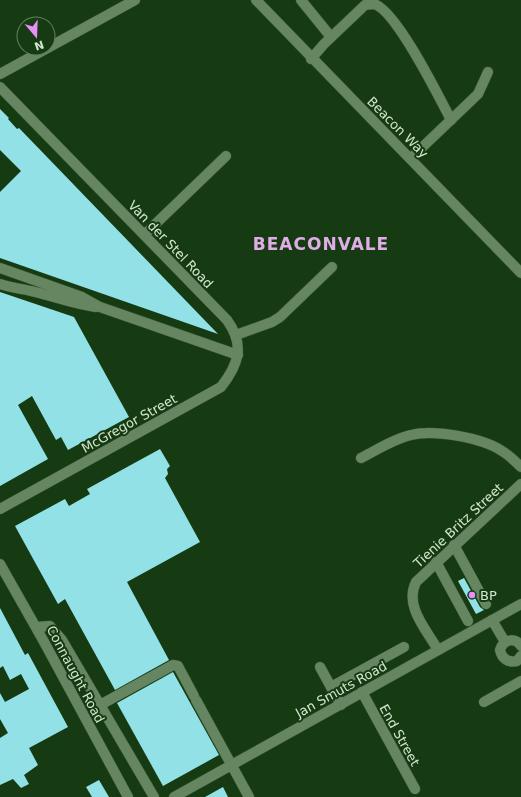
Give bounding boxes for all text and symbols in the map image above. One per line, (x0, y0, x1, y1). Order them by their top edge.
north arrow (16, 16, 56, 56)
text: N (33, 37, 46, 53)
street label: Beacon Way (364, 94, 431, 161)
street label: Van der Stel Road (125, 198, 216, 291)
district label: BEACONVALE (253, 234, 389, 254)
street label: McGregor Street (79, 391, 180, 456)
street label: Tienie Britz Street (410, 480, 506, 571)
place label: BP (480, 588, 497, 603)
marker: BP (467, 590, 477, 600)
street label: Connaught Road (44, 623, 108, 725)
street label: Jan Smuts Road (292, 658, 389, 721)
street label: End Street (376, 702, 423, 769)

